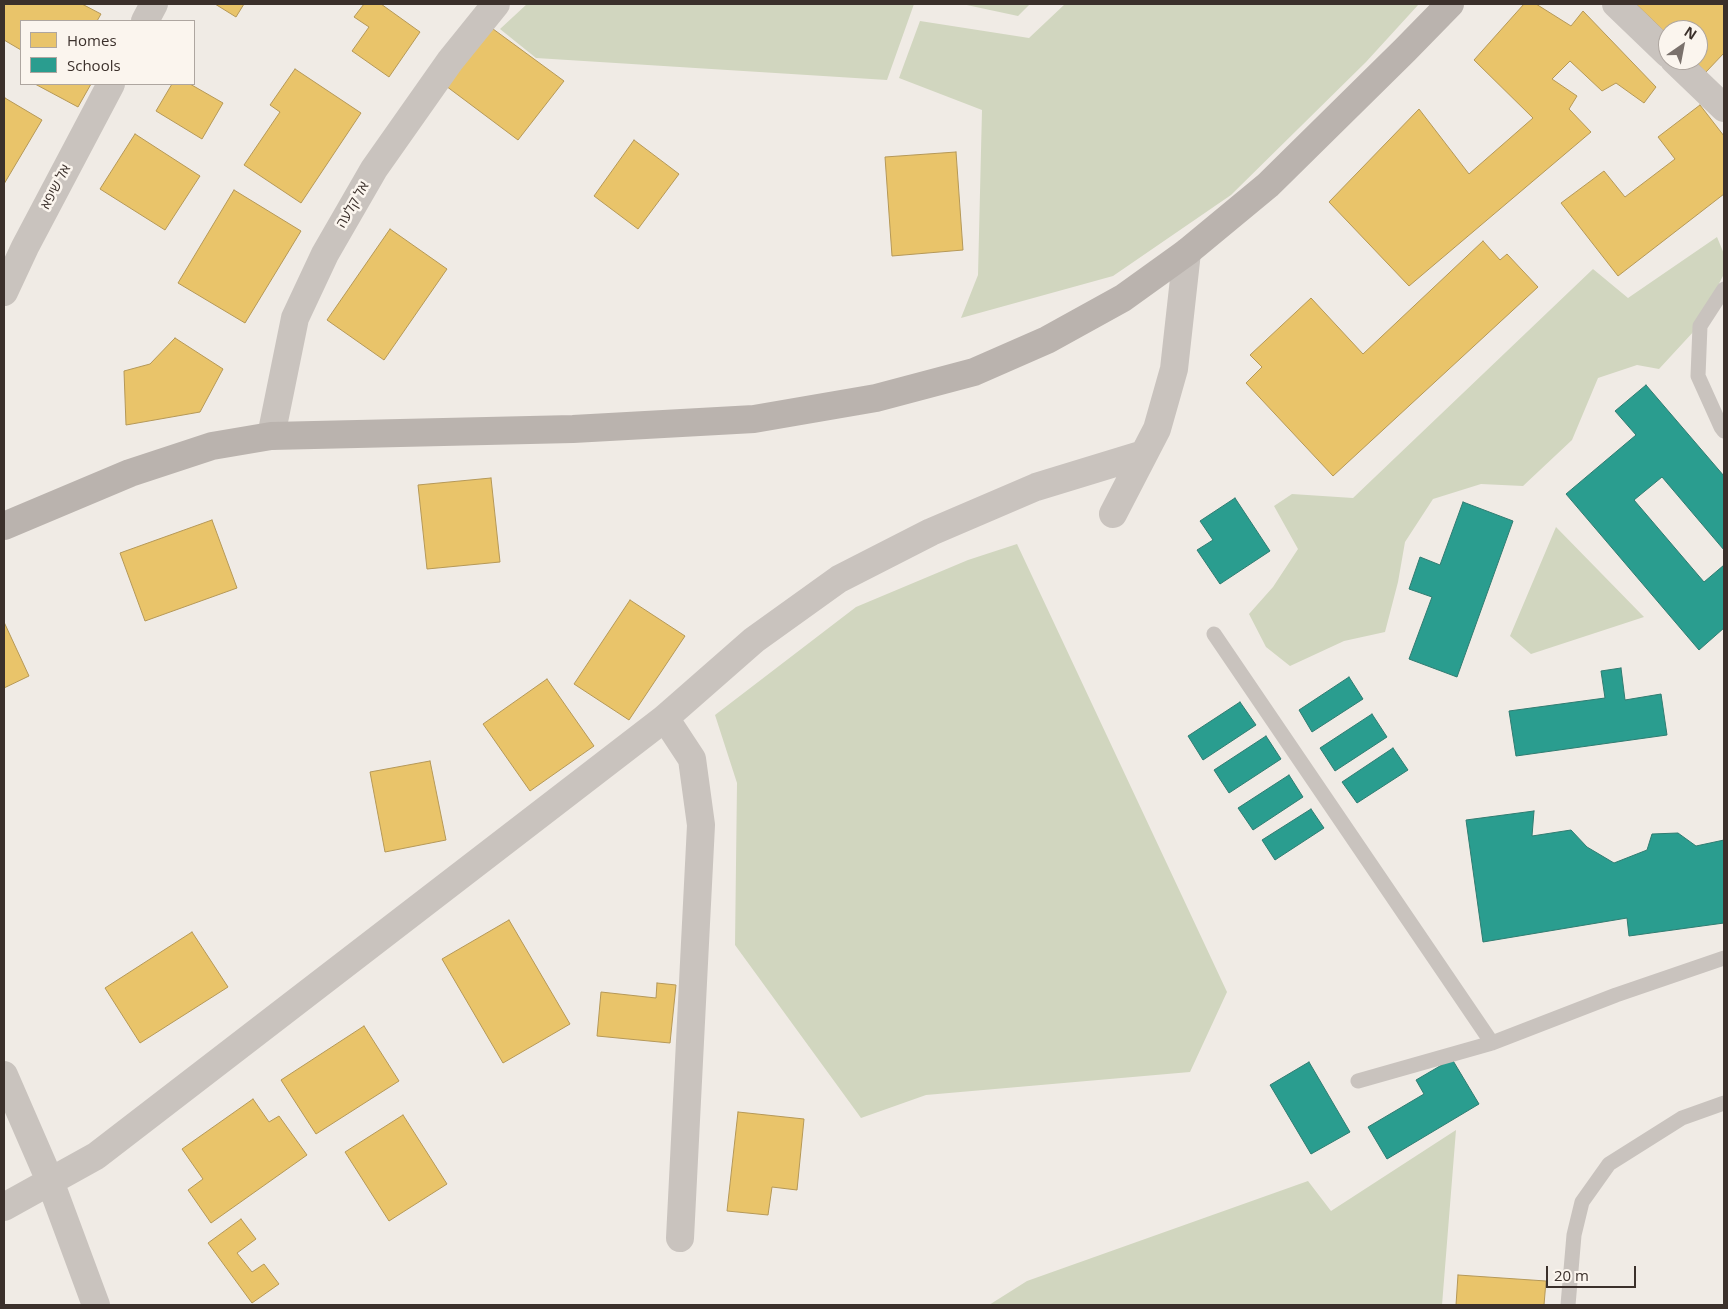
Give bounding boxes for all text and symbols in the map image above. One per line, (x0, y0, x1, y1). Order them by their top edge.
legend (20, 20, 195, 85)
north arrow (1658, 20, 1708, 70)
text: N (1681, 22, 1701, 44)
text: Homes (67, 30, 117, 50)
text: Schools (67, 55, 121, 75)
street label: אל שיפא (37, 162, 75, 212)
street label: אל קלעה (333, 179, 373, 231)
scale bar (1548, 1256, 1638, 1288)
text: 20 m (1554, 1265, 1589, 1285)

